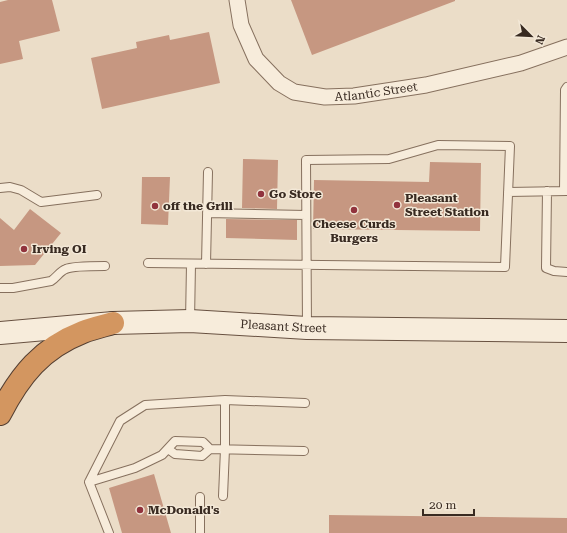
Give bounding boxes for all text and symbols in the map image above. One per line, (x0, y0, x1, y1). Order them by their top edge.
north arrow (511, 16, 551, 56)
text: N (532, 33, 547, 47)
street label: Atlantic Street (334, 79, 419, 104)
place label: Go Store (269, 187, 322, 201)
marker: Go Store (256, 189, 266, 199)
place label: Pleasant Street Station (405, 191, 489, 219)
place label: off the Grill (163, 199, 233, 213)
marker: Pleasant Street Station (392, 200, 402, 210)
marker: off the Grill (150, 201, 160, 211)
marker: Cheese Curds Burgers (349, 205, 359, 215)
place label: Cheese Curds Burgers (313, 217, 395, 245)
place label: Irving OI (32, 242, 87, 256)
marker: Irving OI (19, 244, 29, 254)
street label: Pleasant Street (240, 317, 327, 335)
scale bar (423, 491, 474, 517)
text: 20 m (429, 498, 456, 512)
place label: McDonald's (148, 503, 220, 517)
marker: McDonald's (135, 505, 145, 515)

